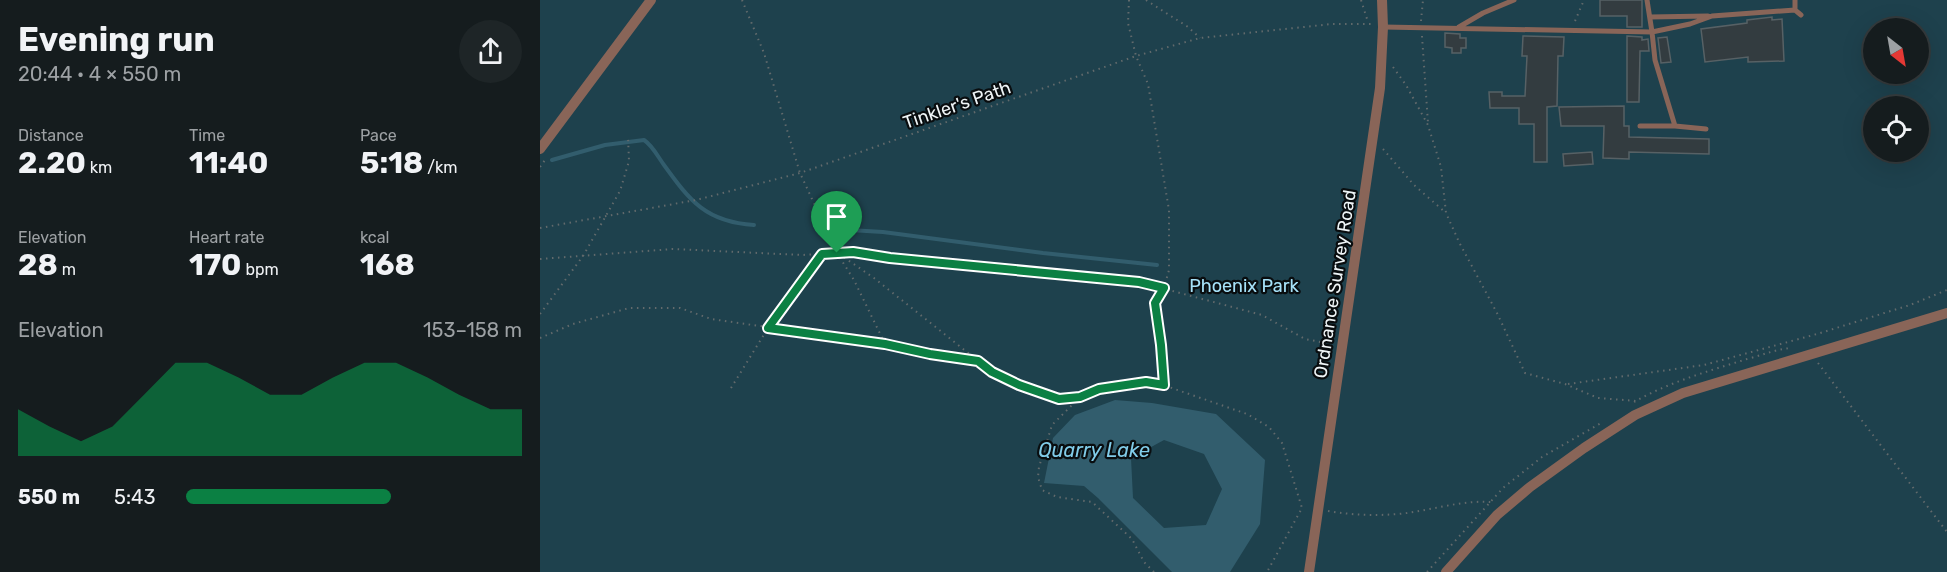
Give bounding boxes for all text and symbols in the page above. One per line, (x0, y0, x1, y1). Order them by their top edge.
north arrow (1863, 18, 1929, 84)
map controls (1863, 18, 1929, 162)
text: Evening run (18, 20, 215, 59)
button: share (459, 20, 522, 83)
text: 20:44 · 4 × 550 m (18, 62, 181, 86)
street label: Tinkler's Path (900, 76, 1014, 134)
button: locate (1863, 96, 1929, 162)
text: Distance (18, 126, 84, 145)
text: Time (189, 126, 225, 145)
text: Pace (360, 126, 397, 145)
text: 2.20 (18, 145, 86, 181)
text: 11:40 (189, 145, 268, 181)
text: 5:18 (360, 145, 423, 181)
text: km (86, 158, 112, 177)
text: /km (423, 158, 458, 177)
street label: Ordnance Survey Road (1309, 188, 1361, 380)
pin (811, 191, 862, 253)
icon: arrive (820, 200, 853, 233)
text: Elevation (18, 228, 87, 247)
text: Heart rate (189, 228, 264, 247)
text: kcal (360, 228, 389, 247)
text: 28 (18, 247, 58, 283)
text: 170 (189, 247, 242, 283)
text: 168 (360, 247, 415, 283)
text: m (58, 260, 76, 279)
text: bpm (242, 260, 279, 279)
park label: Phoenix Park (1189, 275, 1300, 297)
text: Elevation (18, 318, 104, 342)
text: 153–158 m (423, 318, 522, 342)
water label: Quarry Lake (1038, 438, 1150, 462)
text: 550 m (18, 485, 80, 509)
text: 5:43 (114, 485, 155, 509)

